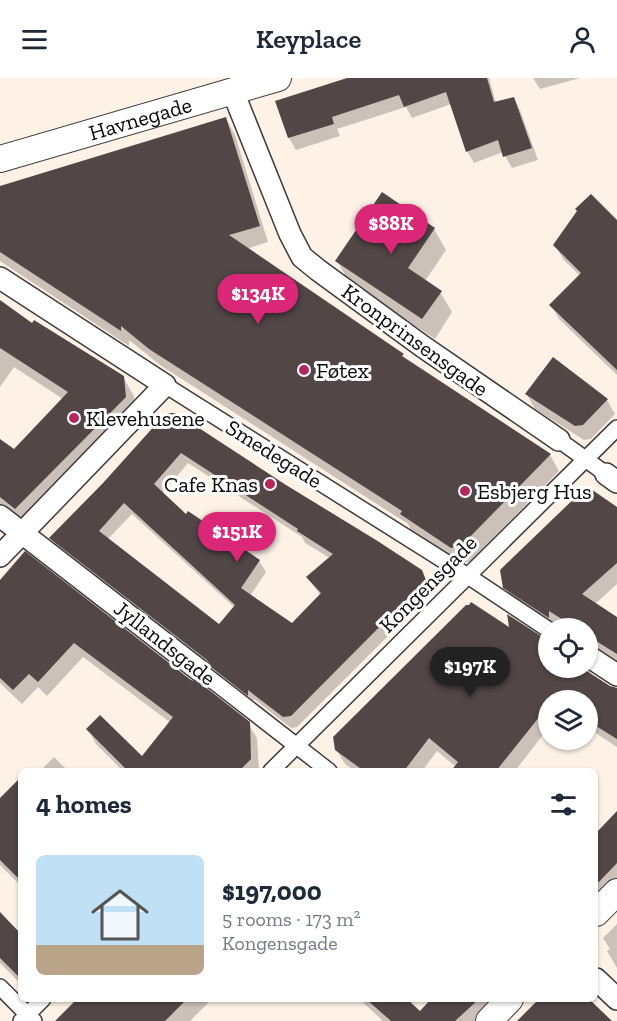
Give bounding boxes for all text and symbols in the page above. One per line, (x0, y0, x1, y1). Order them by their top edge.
icon: menu (18, 23, 51, 56)
text: Keyplace (256, 23, 361, 55)
icon: person (566, 23, 599, 56)
street label: Havnegade (86, 90, 195, 146)
pin: $88K (355, 204, 427, 255)
text: $88K (369, 211, 413, 235)
pin: $134K (216, 274, 300, 325)
street label: Kronprinsensgade (336, 278, 494, 402)
text: $134K (231, 281, 285, 305)
place label: Føtex (316, 357, 369, 384)
marker: Føtex (297, 363, 311, 377)
place label: Klevehusene (86, 405, 205, 432)
marker: Klevehusene (67, 411, 81, 425)
street label: Smedegade (221, 414, 327, 494)
place label: Cafe Knas (164, 471, 258, 498)
marker: Cafe Knas (263, 477, 277, 491)
place label: Esbjerg Hus (477, 478, 592, 505)
marker: Esbjerg Hus (458, 484, 472, 498)
pin: $151K (195, 512, 279, 563)
text: $151K (212, 519, 262, 543)
street label: Kongensgade (373, 529, 483, 639)
street label: Jyllandsgade (109, 595, 221, 691)
map controls (538, 618, 598, 750)
button: locate (538, 618, 598, 678)
pin: $197K (428, 647, 512, 698)
text: $197K (444, 654, 496, 678)
button: layers (538, 690, 598, 750)
text: 4 homes (36, 788, 132, 820)
icon: filters (547, 788, 580, 821)
text: $197,000 (222, 875, 322, 907)
icon: home (84, 879, 156, 951)
text: 5 rooms · 173 m² (222, 907, 360, 931)
text: Kongensgade (222, 931, 338, 955)

